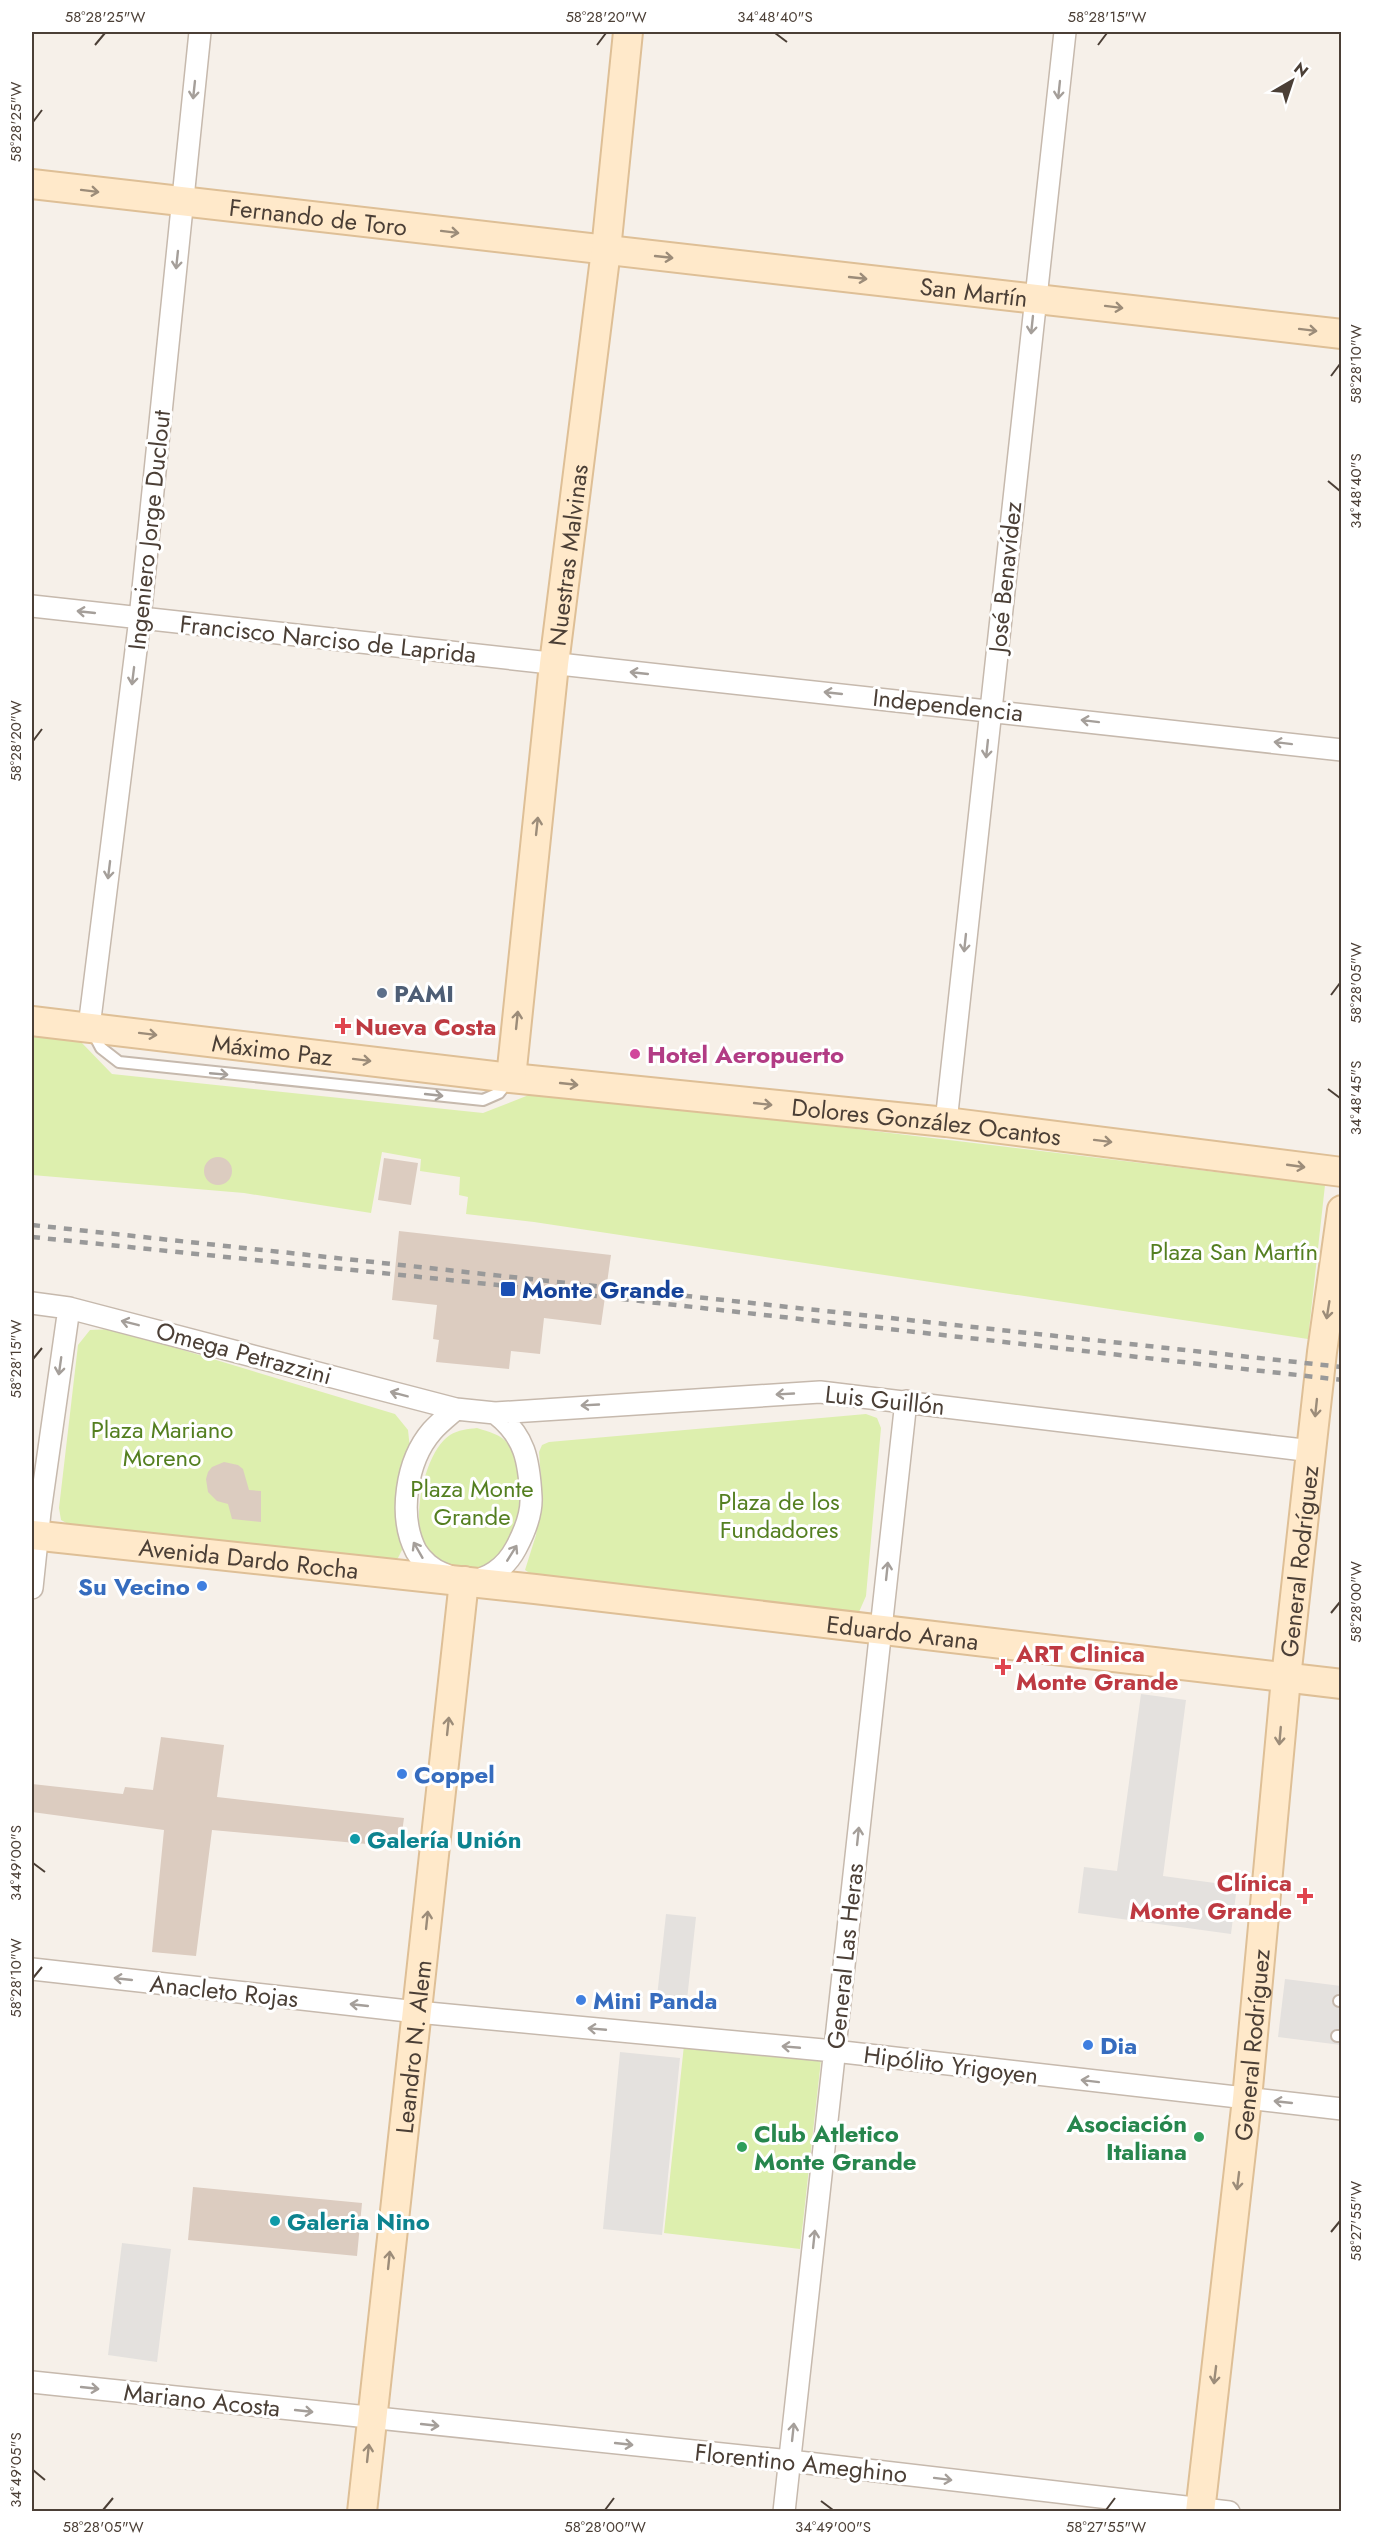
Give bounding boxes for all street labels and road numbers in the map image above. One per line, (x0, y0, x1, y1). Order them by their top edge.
street label: Fernando de Toro (227, 189, 409, 244)
street label: San Martín (918, 268, 1030, 315)
street label: Ingeniero Jorge Duclout (119, 408, 179, 652)
street label: Nuestras Malvinas (539, 462, 596, 648)
street label: José Benavídez (979, 500, 1030, 657)
street label: Francisco Narciso de Laprida (178, 606, 478, 672)
street label: Independencia (871, 680, 1025, 730)
street label: Máximo Paz (210, 1025, 335, 1074)
street label: Dolores González Ocantos (790, 1089, 1063, 1154)
street label: Omega Petrazzini (152, 1313, 336, 1393)
street label: Luis Guillón (823, 1376, 947, 1424)
street label: General Rodríguez (1271, 1464, 1327, 1659)
street label: Avenida Dardo Rocha (137, 1529, 360, 1587)
street label: Eduardo Arana (825, 1606, 981, 1659)
street label: General Las Heras (818, 1861, 872, 2051)
street label: General Rodríguez (1225, 1947, 1278, 2143)
street label: Leandro N. Alem (386, 1958, 440, 2136)
street label: Anacleto Rojas (148, 1966, 300, 2016)
street label: Hipólito Yrigoyen (862, 2037, 1040, 2093)
street label: Mariano Acosta (122, 2374, 282, 2426)
street label: Florentino Ameghino (693, 2434, 909, 2492)

